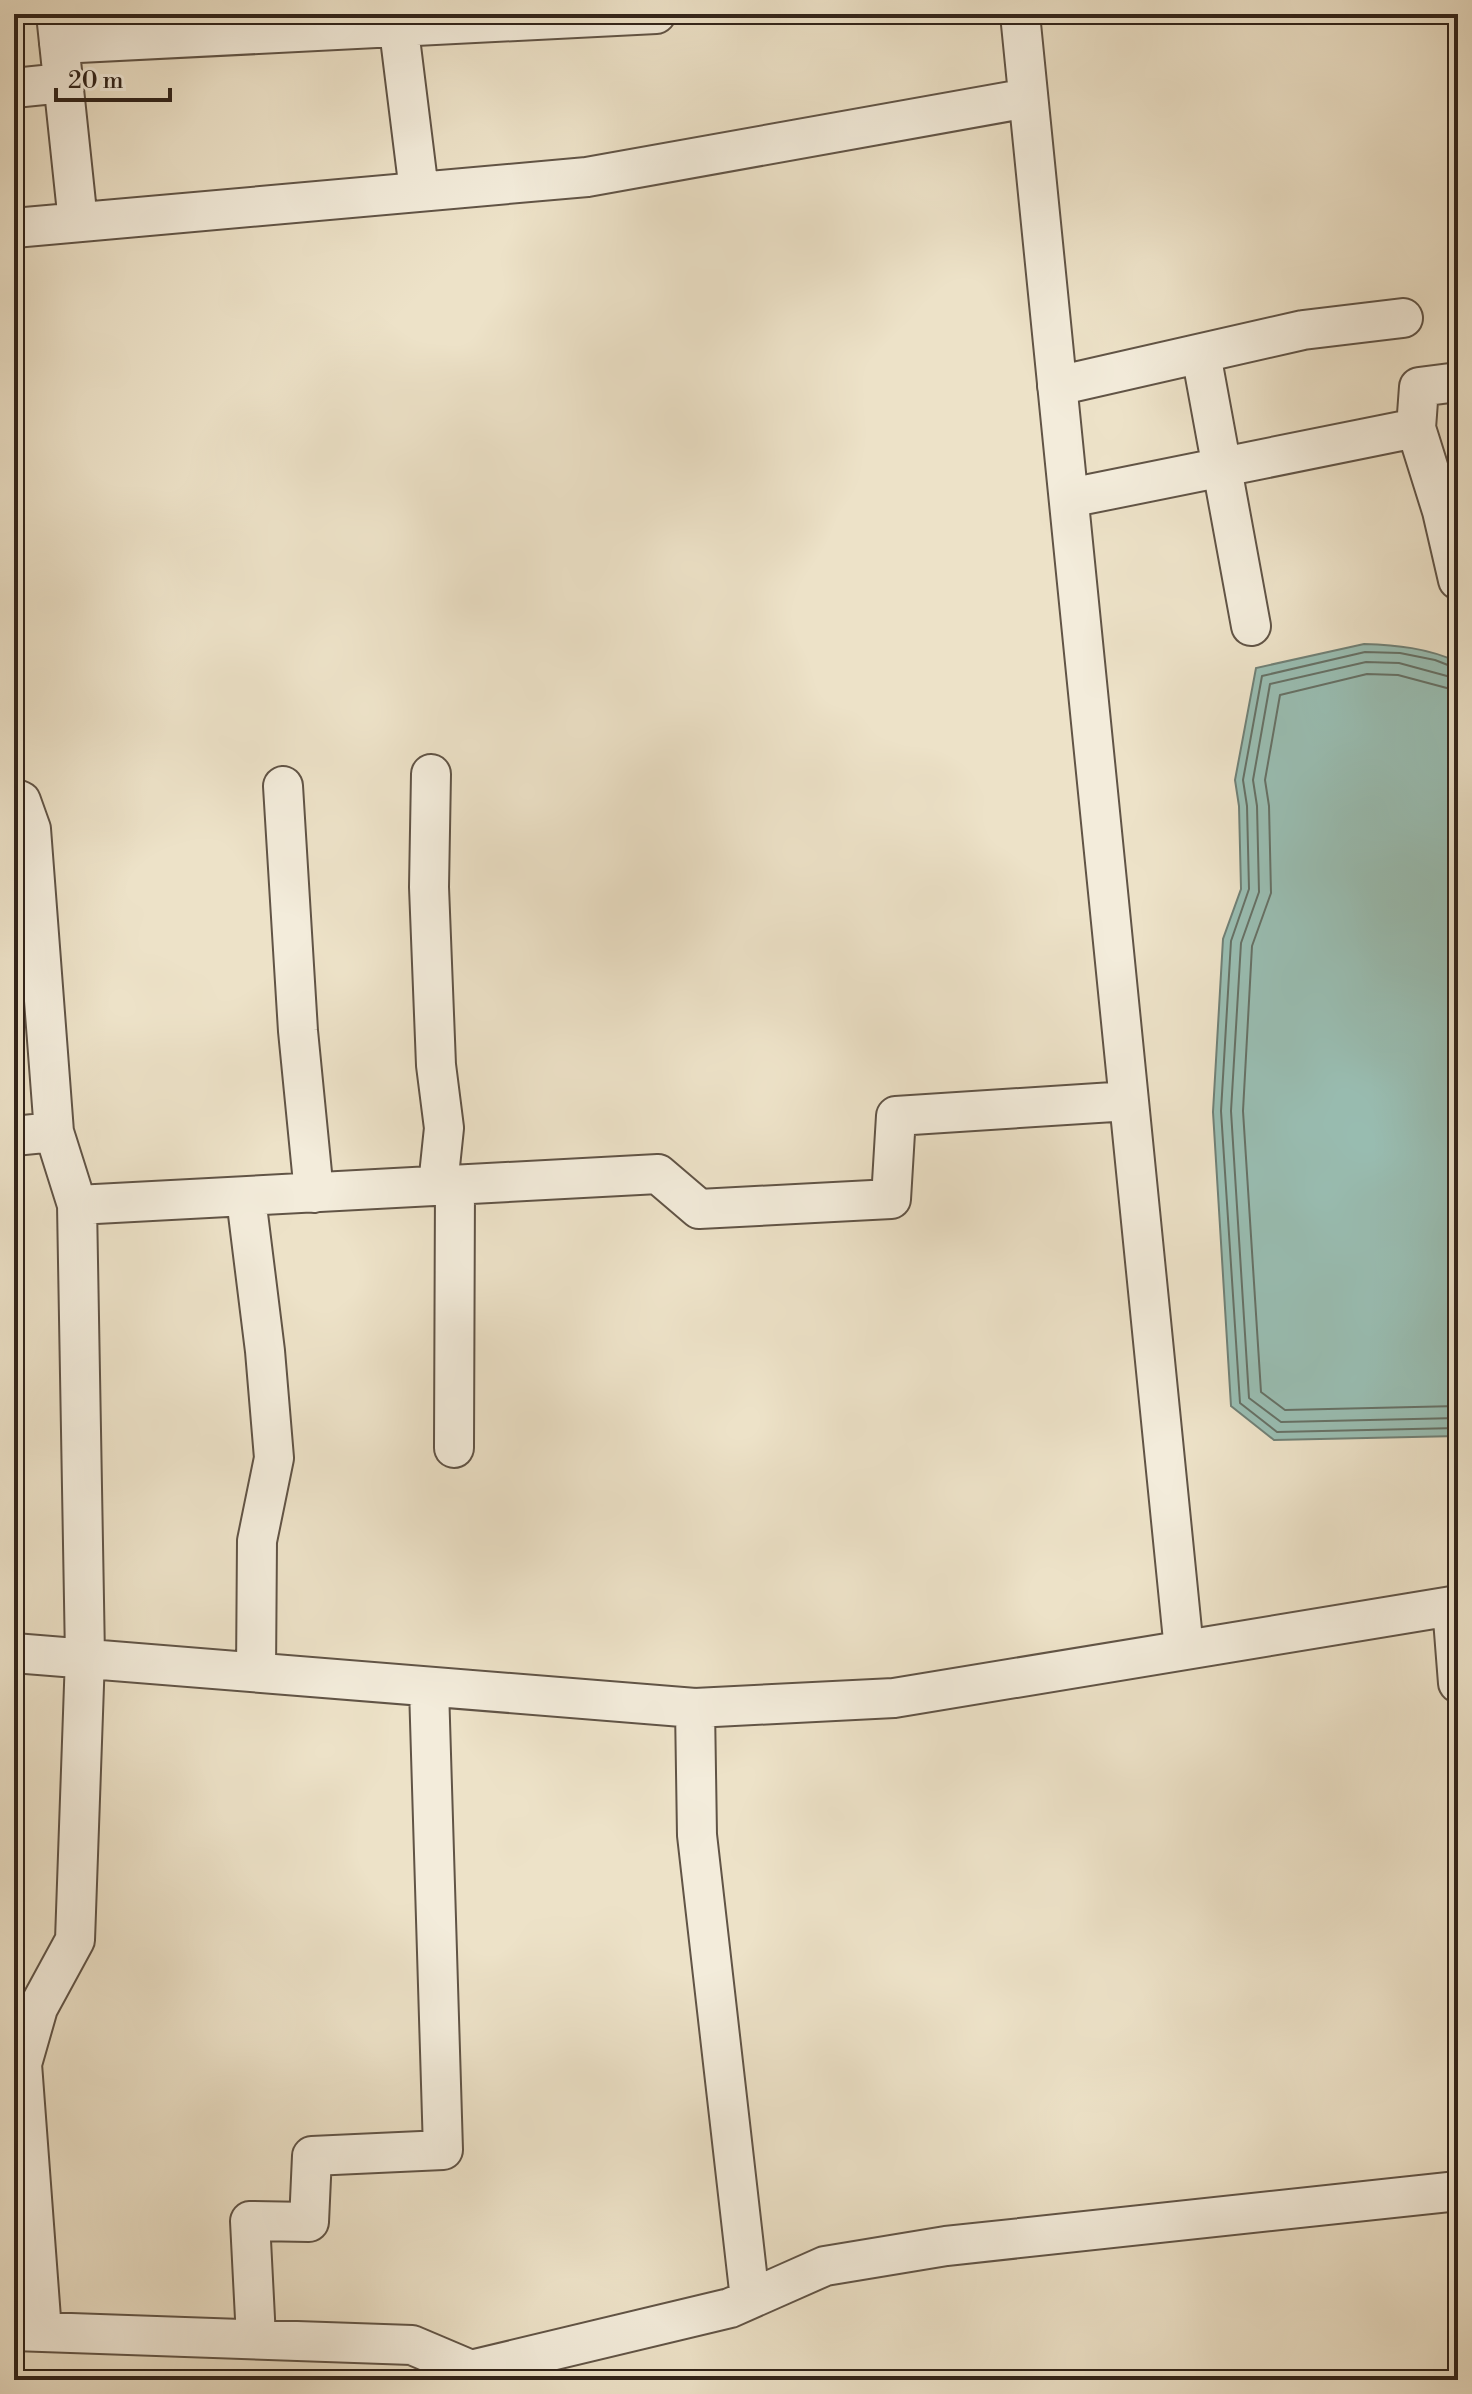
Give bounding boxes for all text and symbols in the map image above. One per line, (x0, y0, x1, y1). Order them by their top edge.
scale bar (56, 52, 170, 102)
text: 20 m (68, 66, 124, 96)

